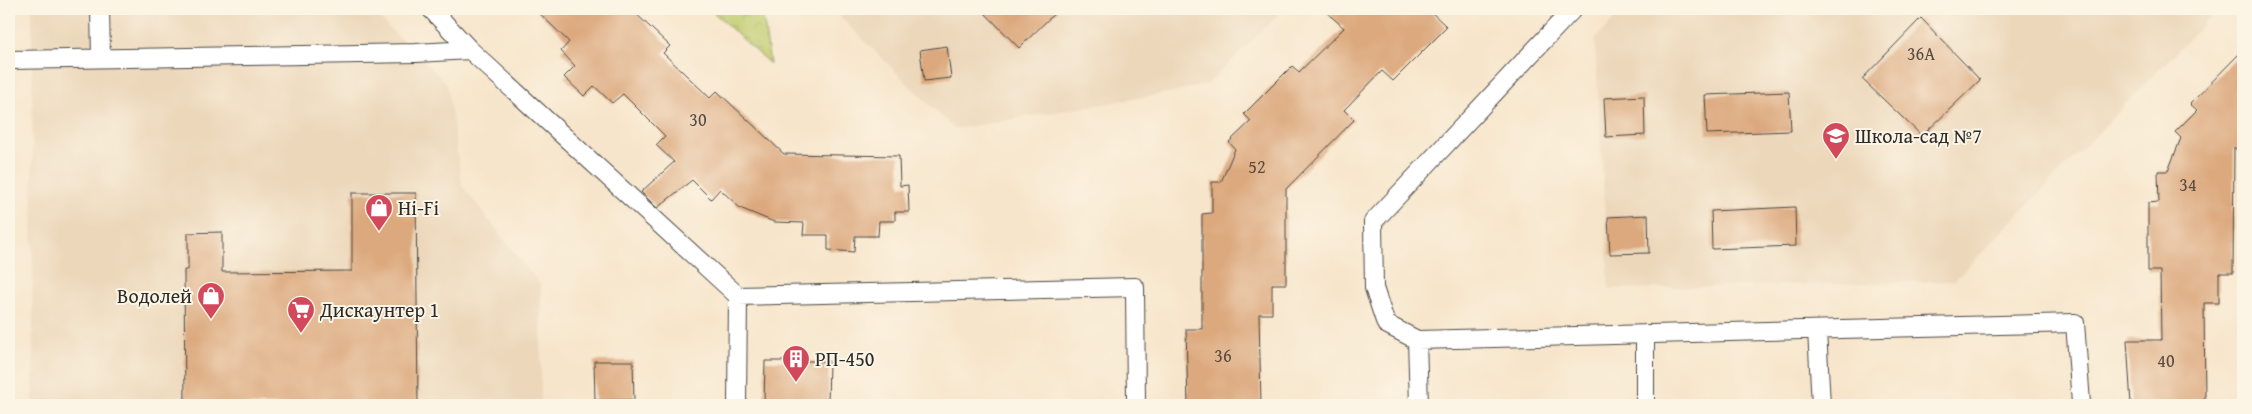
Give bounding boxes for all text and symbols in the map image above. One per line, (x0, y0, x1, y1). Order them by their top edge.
house number: 36А (1907, 40, 1935, 67)
house number: 30 (689, 106, 707, 133)
school or university icon: Школа-сад №7 (1821, 121, 1851, 160)
place label: Школа-сад №7 (1855, 121, 1982, 150)
house number: 52 (1248, 153, 1266, 180)
house number: 34 (2179, 171, 2197, 198)
shop icon: Hi-Fi (364, 193, 394, 232)
place label: Hi-Fi (398, 193, 440, 222)
place label: Водолей (117, 281, 192, 310)
shop icon: Водолей (196, 281, 226, 320)
supermarket icon: Дискаунтер 1 (286, 295, 316, 334)
place label: Дискаунтер 1 (319, 295, 439, 324)
house number: 36 (1214, 342, 1232, 369)
building icon: РП-450 (781, 344, 811, 383)
place label: РП-450 (815, 344, 874, 373)
house number: 40 (2157, 347, 2175, 374)

